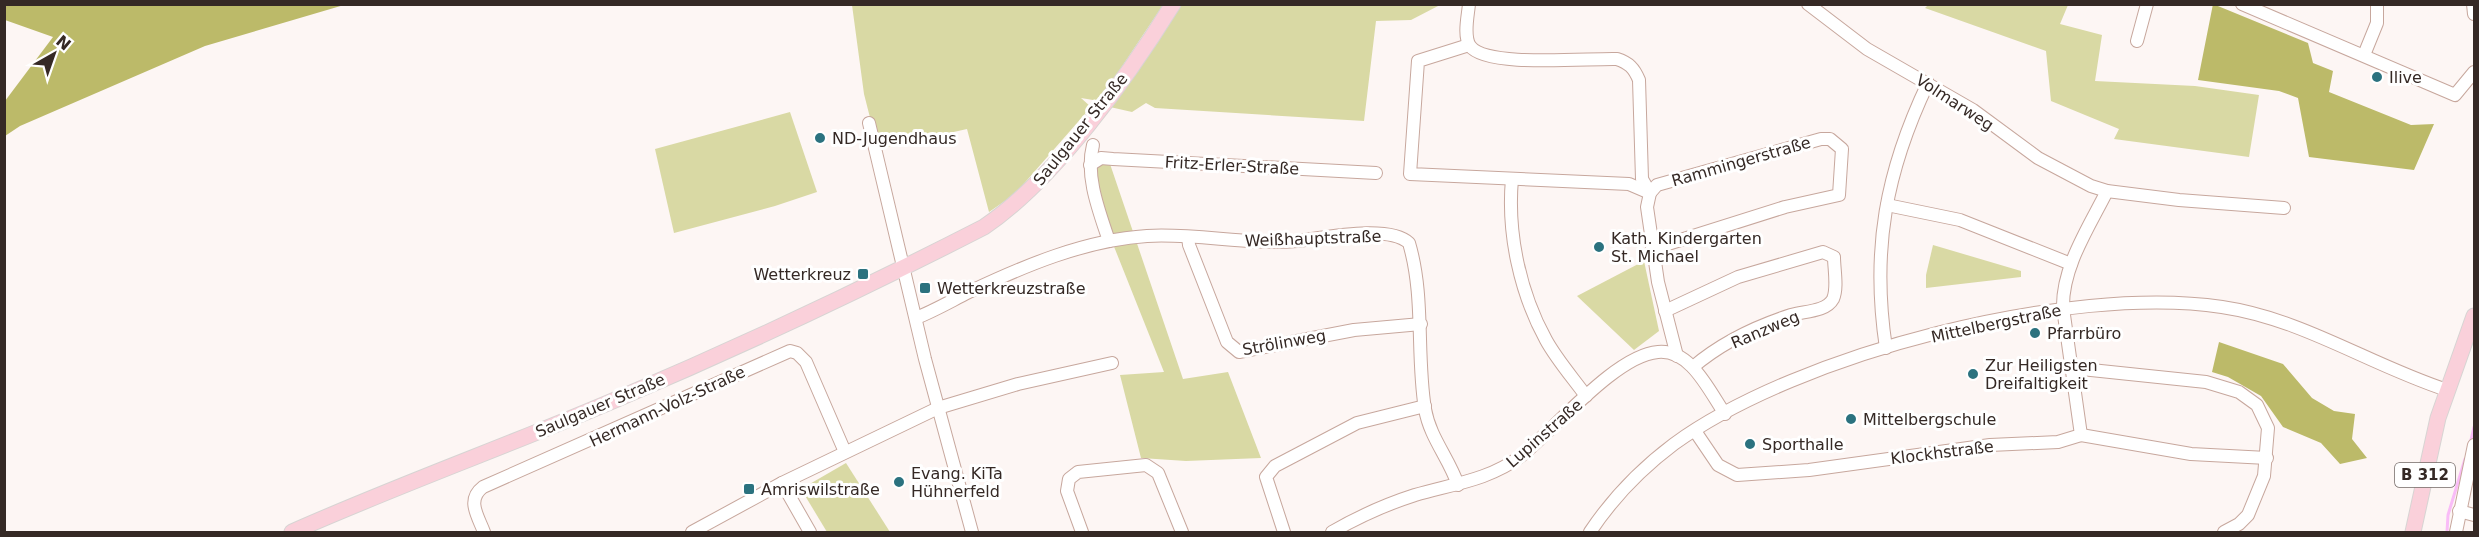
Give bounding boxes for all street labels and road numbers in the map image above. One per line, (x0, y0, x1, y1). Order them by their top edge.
street label: Saulgauer Straße (1029, 69, 1131, 189)
street label: Volmarweg (1912, 70, 1997, 135)
street label: Rammingerstraße (1669, 133, 1813, 190)
street label: Fritz-Erler-Straße (1164, 152, 1300, 179)
street label: Weißhauptstraße (1244, 227, 1382, 250)
street label: Mittelbergstraße (1929, 300, 2063, 347)
street label: Ranzweg (1728, 307, 1802, 352)
street label: Strölinweg (1241, 326, 1327, 359)
street label: Hermann-Volz-Straße (586, 362, 748, 451)
street label: Saulgauer Straße (533, 370, 668, 441)
street label: Lupinstraße (1502, 395, 1586, 472)
street label: Klockhstraße (1889, 437, 1995, 468)
road number: B 312 (2395, 463, 2455, 487)

